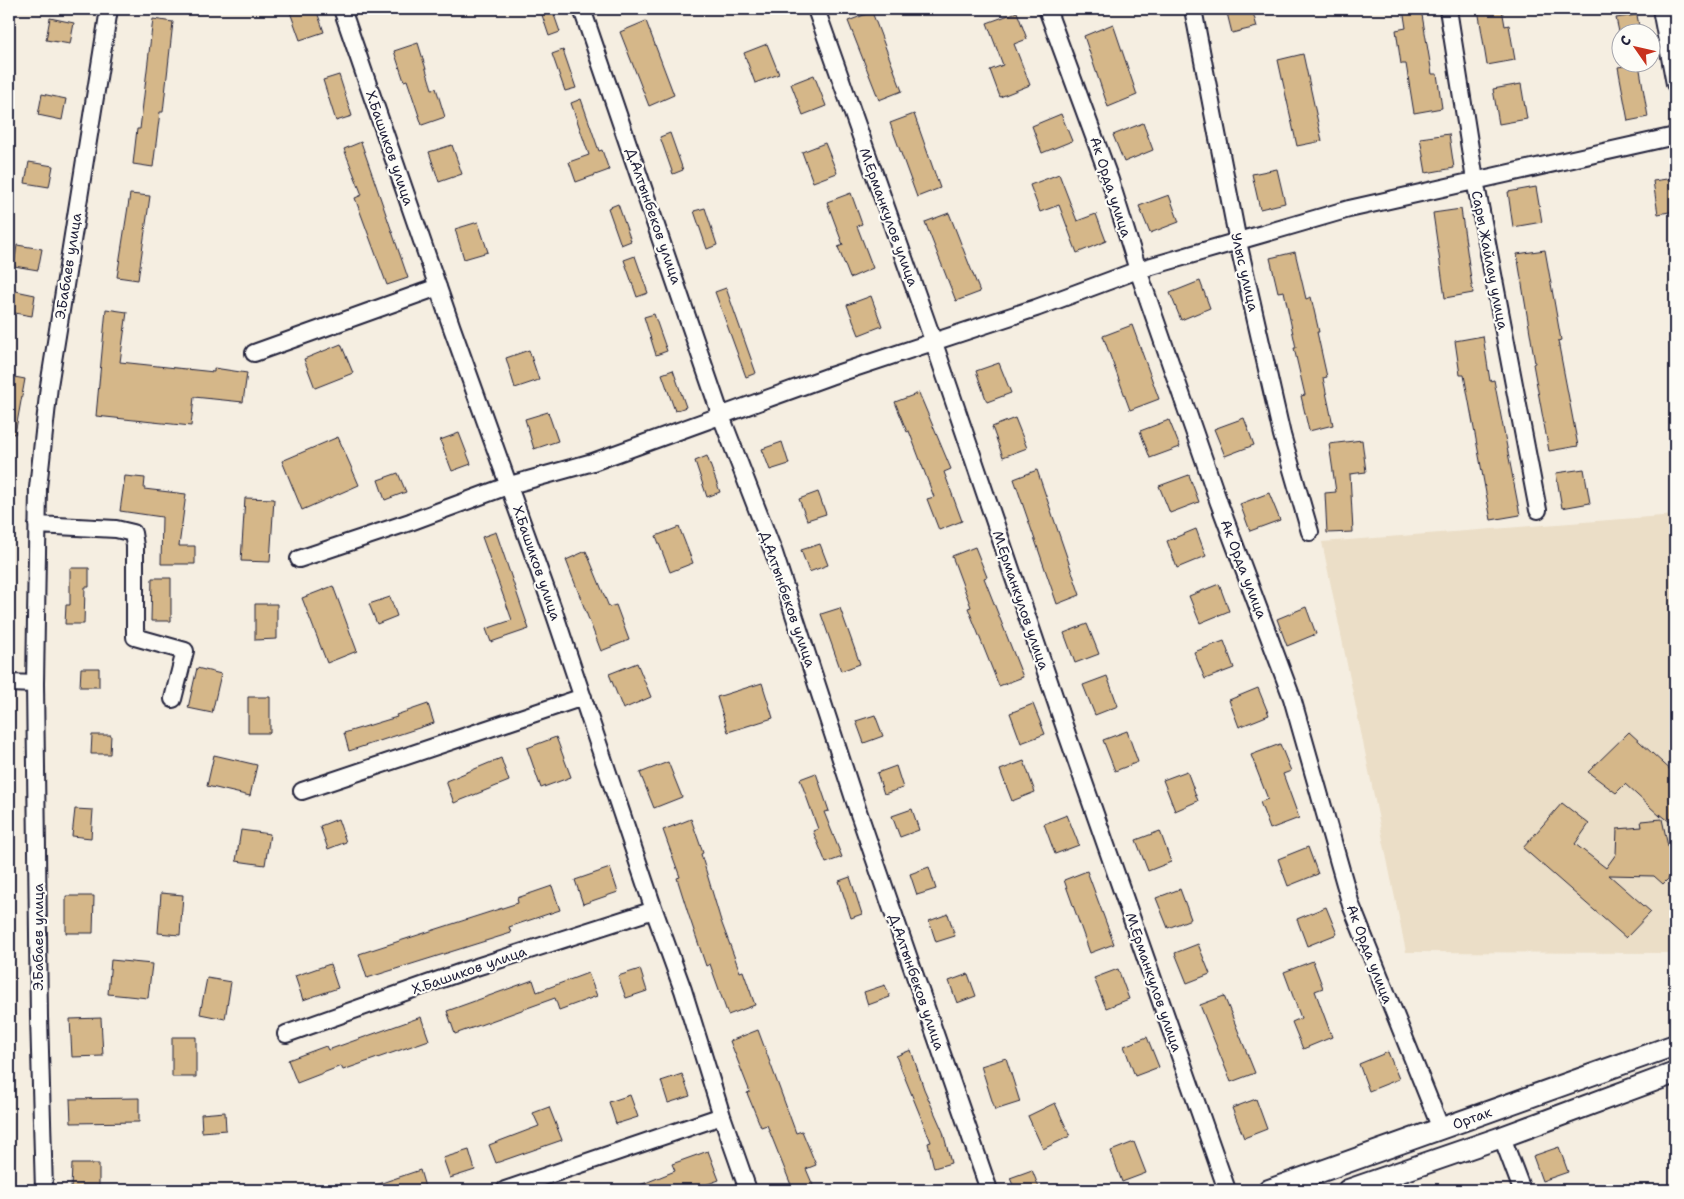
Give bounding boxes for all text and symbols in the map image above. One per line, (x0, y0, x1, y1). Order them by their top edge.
north arrow (1612, 22, 1662, 72)
text: С (1615, 32, 1635, 49)
street label: Х.Башиков улица (362, 88, 418, 208)
street label: Ак Орда улица (1086, 134, 1136, 240)
street label: Д.Алтынбеков улица (622, 145, 686, 287)
street label: М.Ерманкулов улица (856, 145, 923, 289)
street label: Сары Жайлау улица (1468, 189, 1512, 331)
street label: Э.Бабаев улица (51, 211, 85, 320)
street label: Улыс улица (1227, 231, 1263, 313)
street label: Х.Башиков улица (509, 503, 565, 623)
street label: Ак Орда улица (1217, 517, 1271, 621)
street label: Д.Алтынбеков улица (756, 528, 820, 670)
street label: М.Ерманкулов улица (989, 528, 1053, 672)
street label: Э.Бабаев улица (29, 883, 47, 991)
street label: Ак Орда улица (1343, 902, 1397, 1006)
street label: М.Ерманкулов улица (1122, 910, 1186, 1054)
street label: Д.Алтынбеков улица (885, 911, 949, 1053)
street label: Х.Башиков улица (409, 942, 529, 998)
street label: Ортак (1450, 1102, 1495, 1133)

